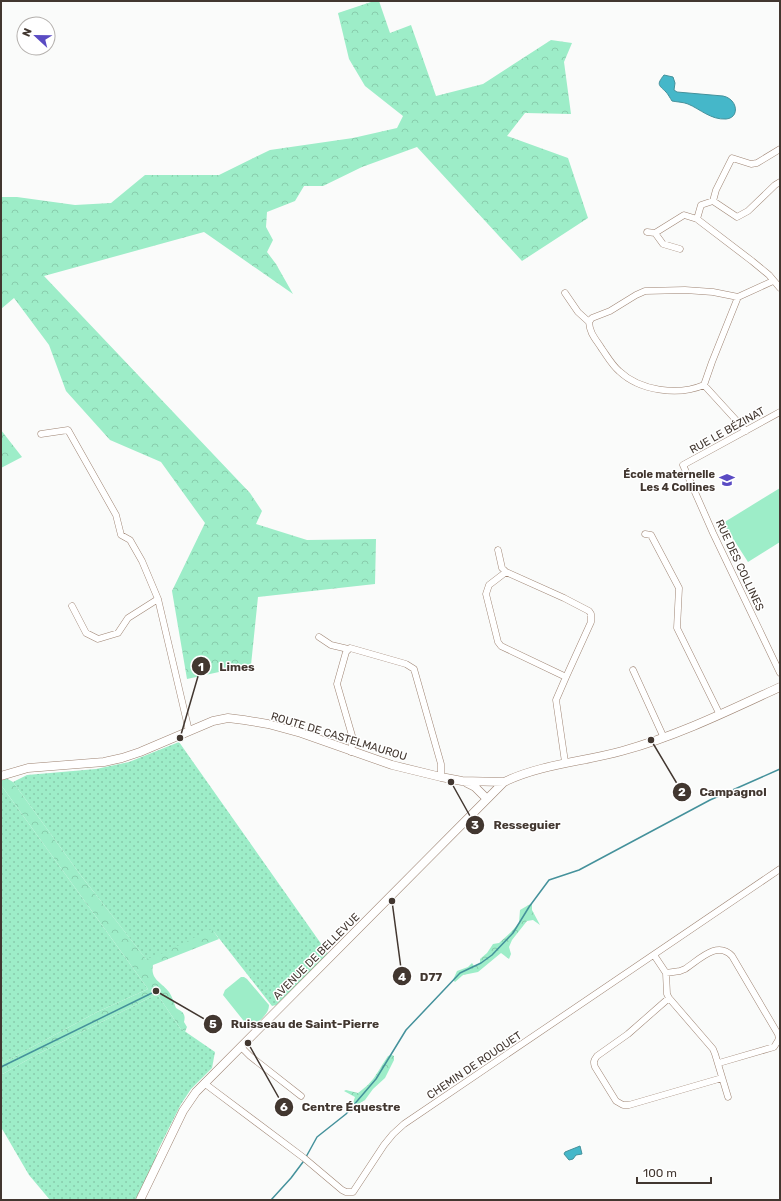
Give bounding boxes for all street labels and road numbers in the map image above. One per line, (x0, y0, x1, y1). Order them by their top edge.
street label: RUE LE BÉZINAT (687, 404, 768, 456)
street label: RUE DES COLLINES (713, 517, 767, 613)
street label: ROUTE DE CASTELMAUROU (269, 710, 408, 763)
street label: AVENUE DE BELLEVUE (270, 910, 363, 1002)
street label: CHEMIN DE ROUQUET (424, 1029, 525, 1102)

